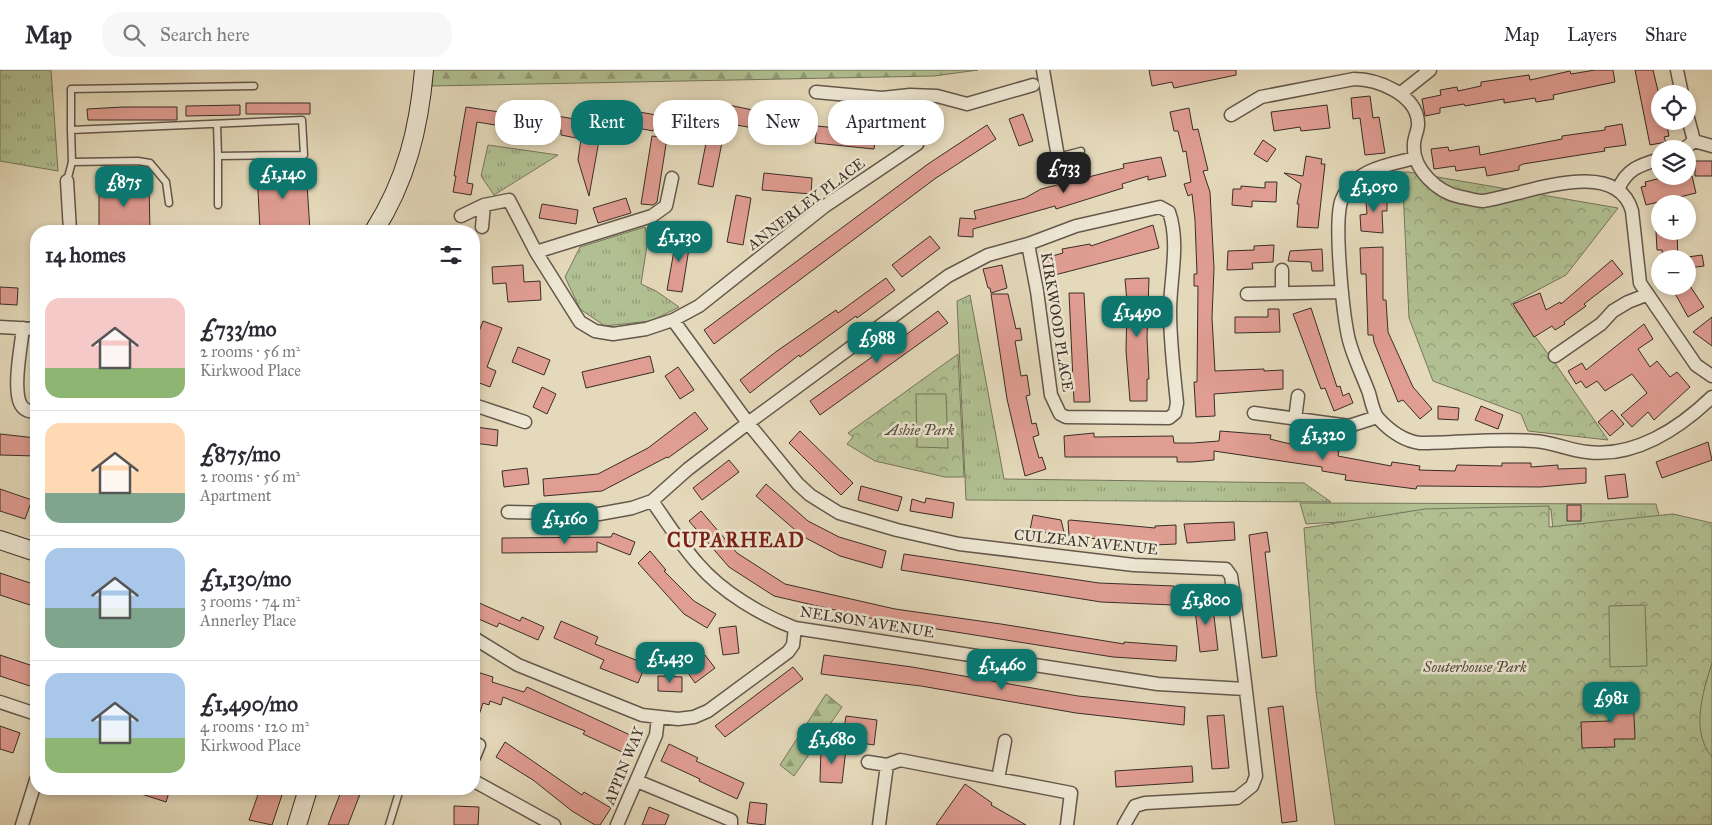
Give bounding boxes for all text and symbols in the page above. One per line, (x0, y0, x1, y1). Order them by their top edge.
search box (102, 12, 452, 57)
text: Map (25, 20, 72, 50)
icon: search (120, 21, 148, 49)
text: Search here (160, 23, 250, 46)
text: Map (1504, 24, 1539, 46)
text: Layers (1567, 24, 1617, 46)
text: Share (1645, 24, 1687, 46)
map controls (1651, 85, 1696, 295)
button: locate (1651, 85, 1696, 130)
chip: Buy (495, 100, 561, 145)
chip: Rent (571, 100, 643, 145)
chip: Filters (653, 100, 738, 145)
chip: New (748, 100, 818, 145)
chip: Apartment (828, 100, 944, 145)
button: layers (1651, 140, 1696, 185)
pin: £733 (1034, 152, 1094, 194)
street label: ANNERLEY PLACE (743, 154, 868, 255)
pin: £1,140 (242, 158, 324, 200)
text: £733 (1048, 158, 1080, 177)
text: £1,140 (260, 164, 306, 183)
pin: £875 (94, 166, 154, 208)
pin: £1,050 (1333, 170, 1415, 213)
text: £875 (106, 172, 142, 191)
text: £1,050 (1350, 177, 1398, 196)
button: + (1651, 195, 1696, 240)
pin: £1,130 (638, 220, 720, 263)
text: £1,130 (657, 227, 701, 246)
icon: filters (437, 241, 465, 269)
text: 14 homes (45, 242, 126, 268)
button: − (1651, 250, 1696, 295)
street label: KIRKWOOD PLACE (1037, 251, 1077, 393)
pin: £1,490 (1096, 296, 1178, 338)
text: £1,490 (1113, 302, 1161, 321)
text: £733/mo (200, 316, 277, 342)
icon: home (85, 318, 145, 378)
pin: £988 (847, 322, 907, 364)
text: £988 (859, 328, 895, 347)
text: 2 rooms · 56 m² (200, 342, 300, 361)
text: Kirkwood Place (200, 361, 301, 380)
pin: £1,320 (1282, 418, 1364, 461)
park label: Ashie Park (884, 421, 955, 439)
text: £1,320 (1300, 425, 1346, 444)
text: £875/mo (200, 441, 280, 467)
icon: home (85, 443, 145, 503)
text: 2 rooms · 56 m² (200, 467, 300, 486)
text: Apartment (200, 486, 272, 505)
pin: £1,160 (524, 502, 606, 545)
text: £1,160 (542, 509, 588, 528)
street label: CULZEAN AVENUE (1013, 525, 1159, 559)
district label: CUPARHEAD (667, 528, 805, 552)
text: £1,130/mo (200, 566, 291, 592)
icon: home (85, 568, 145, 628)
pin: £1,800 (1165, 584, 1247, 626)
text: £1,800 (1182, 590, 1230, 609)
text: 3 rooms · 74 m² (200, 592, 300, 611)
street label: NELSON AVENUE (799, 602, 936, 642)
text: Annerley Place (200, 611, 296, 630)
pin: £1,430 (629, 642, 711, 684)
text: £1,430 (647, 648, 693, 667)
pin: £1,460 (961, 648, 1043, 691)
text: £1,460 (978, 655, 1026, 674)
park label: Souterhouse Park (1422, 658, 1527, 676)
pin: £981 (1581, 682, 1641, 724)
text: £981 (1594, 688, 1628, 707)
text: £1,490/mo (200, 691, 298, 717)
icon: home (85, 693, 145, 753)
text: 4 rooms · 120 m² (200, 717, 309, 736)
pin: £1,680 (791, 722, 873, 765)
street label: APPIN WAY (600, 724, 648, 809)
text: £1,680 (808, 729, 856, 748)
text: Kirkwood Place (200, 736, 301, 755)

